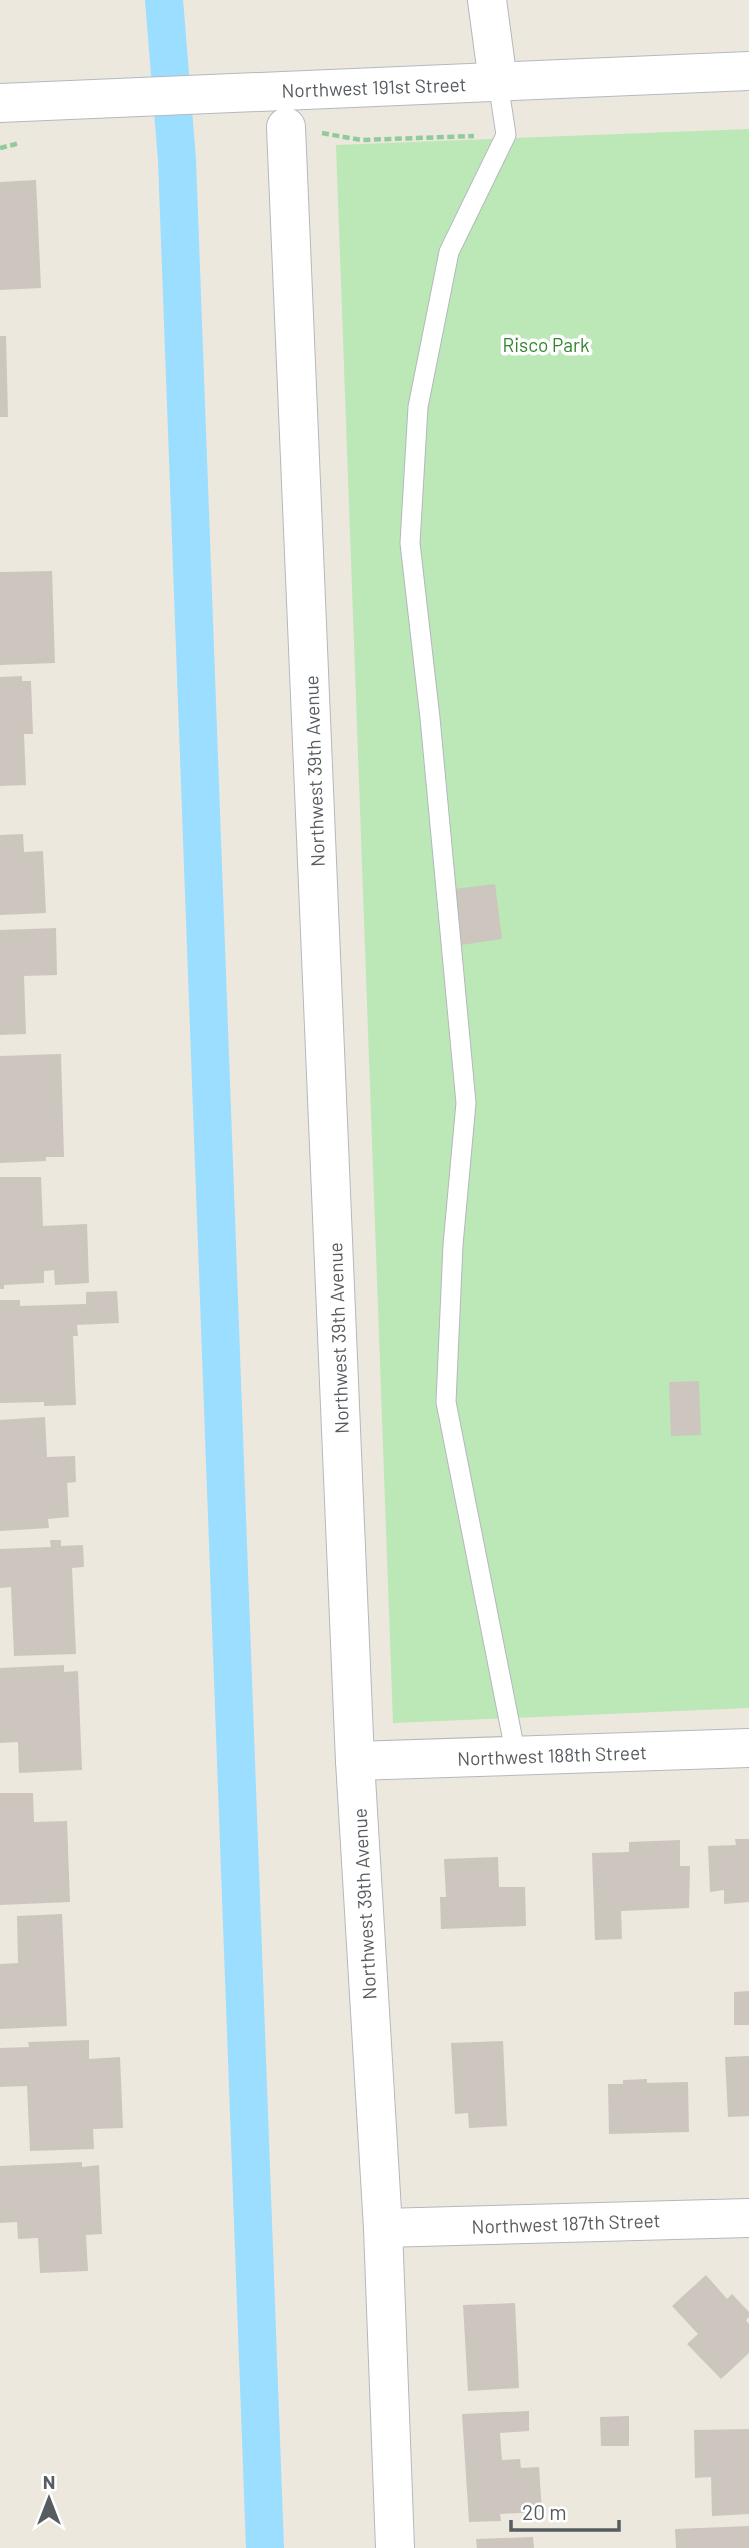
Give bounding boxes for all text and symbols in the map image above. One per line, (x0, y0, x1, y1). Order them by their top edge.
street label: Northwest 191st Street (281, 72, 467, 102)
park label: Risco Park (503, 333, 589, 356)
street label: Northwest 39th Avenue (299, 675, 329, 867)
street label: Northwest 39th Avenue (323, 1242, 353, 1434)
street label: Northwest 188th Street (457, 1740, 647, 1770)
street label: Northwest 39th Avenue (348, 1808, 380, 2000)
street label: Northwest 187th Street (471, 2208, 661, 2238)
north arrow (14, 2464, 84, 2534)
text: N (43, 2470, 55, 2493)
scale bar (511, 2488, 620, 2532)
text: 20 m (522, 2499, 567, 2524)

